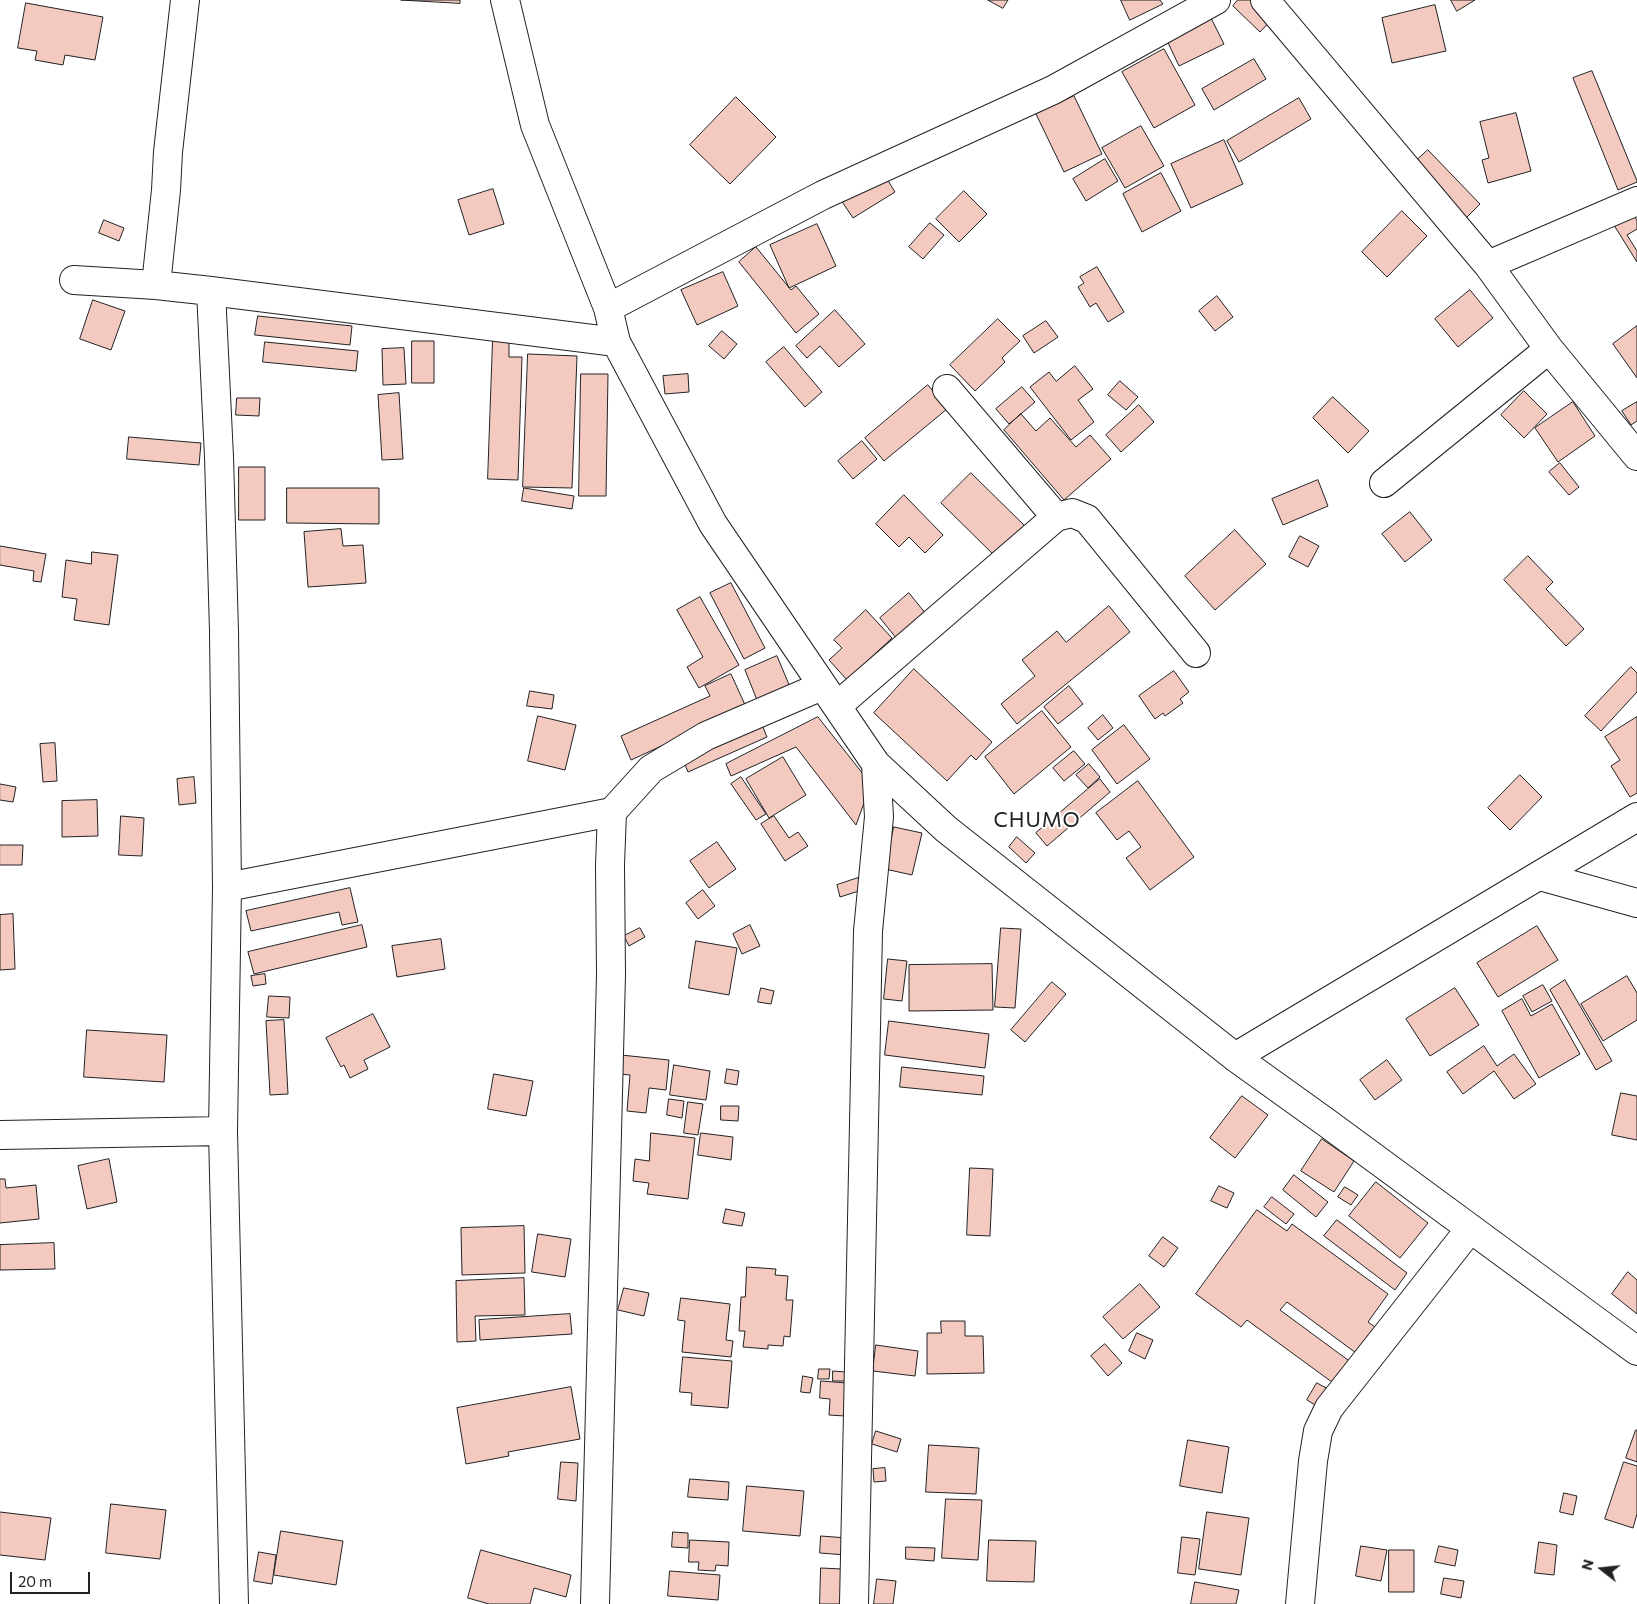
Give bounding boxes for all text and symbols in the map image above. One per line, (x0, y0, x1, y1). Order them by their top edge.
district label: CHUMO (993, 807, 1081, 833)
north arrow (1577, 1544, 1627, 1594)
text: N (1577, 1557, 1597, 1572)
scale bar (12, 1562, 92, 1594)
text: 20 m (18, 1572, 52, 1590)

